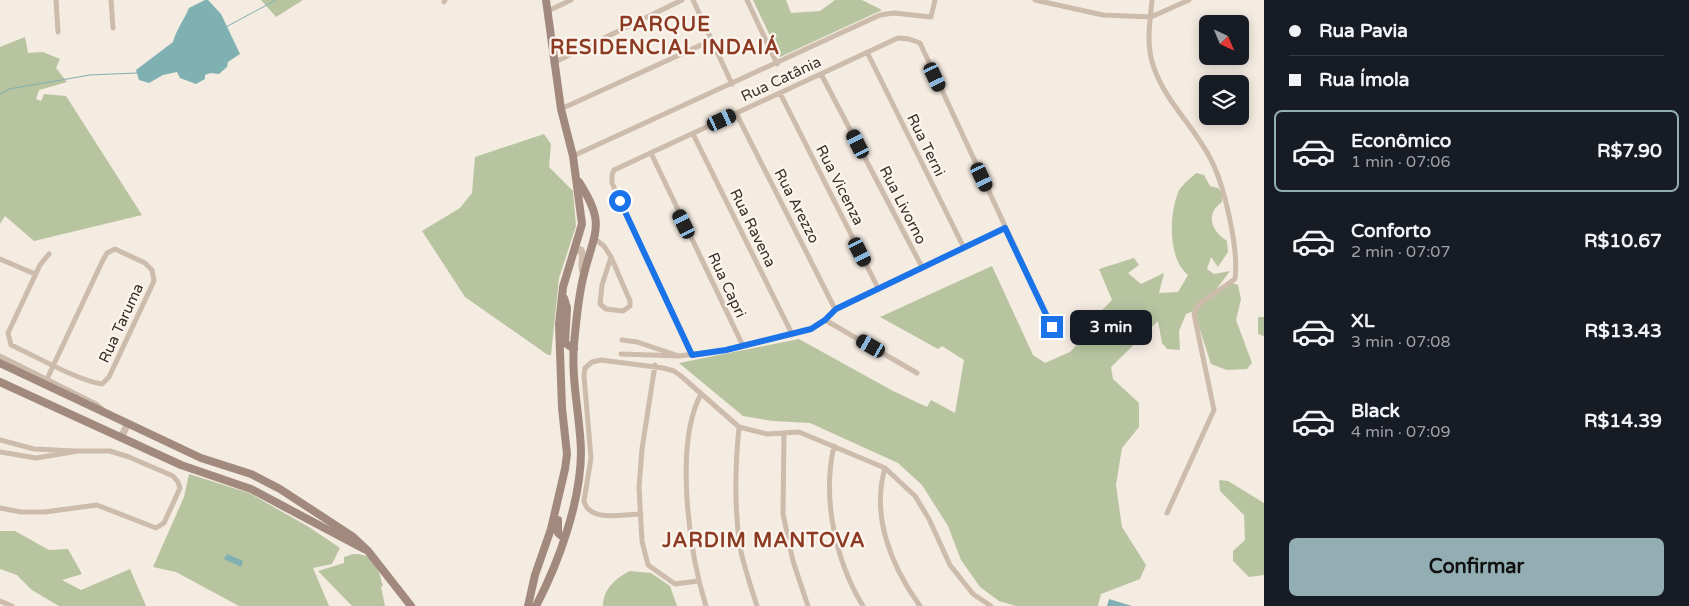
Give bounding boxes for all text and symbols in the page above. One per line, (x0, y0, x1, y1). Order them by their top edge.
district label: PARQUE RESIDENCIAL INDAIÁ (550, 13, 780, 60)
north arrow (1199, 15, 1249, 65)
map controls (1199, 15, 1249, 125)
text: Rua Pavia (1319, 20, 1408, 42)
street label: Rua Catânia (738, 53, 824, 105)
car (921, 60, 948, 94)
text: Rua Ímola (1319, 69, 1409, 91)
button: layers (1199, 75, 1249, 125)
car (705, 107, 738, 133)
street label: Rua Terni (903, 111, 949, 179)
car (844, 127, 871, 161)
icon: car (1291, 129, 1336, 174)
text: Econômico (1351, 130, 1451, 152)
text: R$7.90 (1597, 140, 1662, 162)
street label: Rua Vicenza (812, 142, 868, 228)
text: 1 min · 07:06 (1351, 152, 1450, 172)
car (968, 160, 995, 194)
street label: Rua Livorno (876, 163, 930, 247)
street label: Rua Arezzo (771, 166, 823, 246)
street label: Rua Ravena (726, 186, 780, 270)
route start (609, 190, 631, 212)
car (670, 207, 697, 241)
icon: car (1291, 219, 1336, 264)
text: Conforto (1351, 220, 1431, 242)
text: R$10.67 (1584, 230, 1662, 252)
car (846, 235, 873, 269)
text: 2 min · 07:07 (1351, 242, 1450, 262)
street label: Rua Capri (704, 249, 750, 321)
street label: Rua Taruma (95, 280, 147, 366)
icon: car (1291, 309, 1336, 354)
callout: 3 min (1070, 310, 1152, 344)
text: XL (1351, 310, 1375, 332)
route end (1041, 316, 1063, 338)
text: 3 min (1090, 317, 1132, 337)
text: R$13.43 (1584, 320, 1662, 342)
car (854, 332, 887, 360)
text: 3 min · 07:08 (1351, 332, 1450, 352)
icon: car (1291, 399, 1336, 444)
text: Black (1351, 400, 1400, 422)
text: R$14.39 (1584, 410, 1662, 432)
text: 4 min · 07:09 (1351, 422, 1450, 442)
district label: JARDIM MANTOVA (661, 529, 866, 553)
button: Confirmar (1289, 538, 1664, 596)

